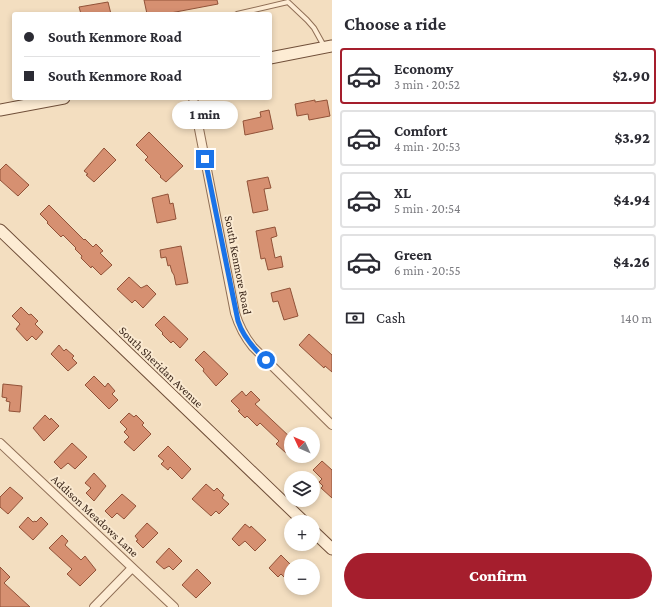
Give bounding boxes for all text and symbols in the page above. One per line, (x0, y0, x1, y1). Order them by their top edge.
text: Choose a ride (344, 14, 446, 34)
text: South Kenmore Road (48, 29, 182, 45)
icon: car (346, 58, 382, 94)
text: Economy (394, 61, 453, 77)
text: South Kenmore Road (48, 68, 182, 84)
text: $2.90 (612, 68, 650, 84)
text: 3 min · 20:52 (394, 77, 460, 92)
callout: 1 min (172, 101, 238, 129)
text: 1 min (190, 107, 220, 122)
icon: car (346, 120, 382, 156)
text: Comfort (394, 123, 448, 139)
text: $3.92 (614, 130, 650, 146)
text: 4 min · 20:53 (394, 139, 461, 154)
route end (196, 150, 214, 168)
icon: car (346, 182, 382, 218)
text: XL (394, 185, 411, 201)
text: $4.94 (613, 192, 650, 208)
text: 5 min · 20:54 (394, 201, 461, 216)
street label: South Kenmore Road (222, 214, 255, 316)
icon: car (346, 244, 382, 280)
text: Green (394, 247, 432, 263)
text: $4.26 (613, 254, 650, 270)
text: 6 min · 20:55 (394, 263, 461, 278)
icon: cash (344, 307, 366, 329)
text: Cash (376, 310, 406, 326)
text: 140 m (621, 311, 652, 326)
street label: South Sheridan Avenue (116, 323, 206, 411)
route start (257, 351, 275, 369)
north arrow (284, 427, 320, 463)
map controls (284, 427, 320, 595)
button: layers (284, 471, 320, 507)
street label: Addison Meadows Lane (49, 472, 141, 560)
button: + (284, 515, 320, 551)
button: Confirm (344, 553, 652, 599)
button: − (284, 559, 320, 595)

